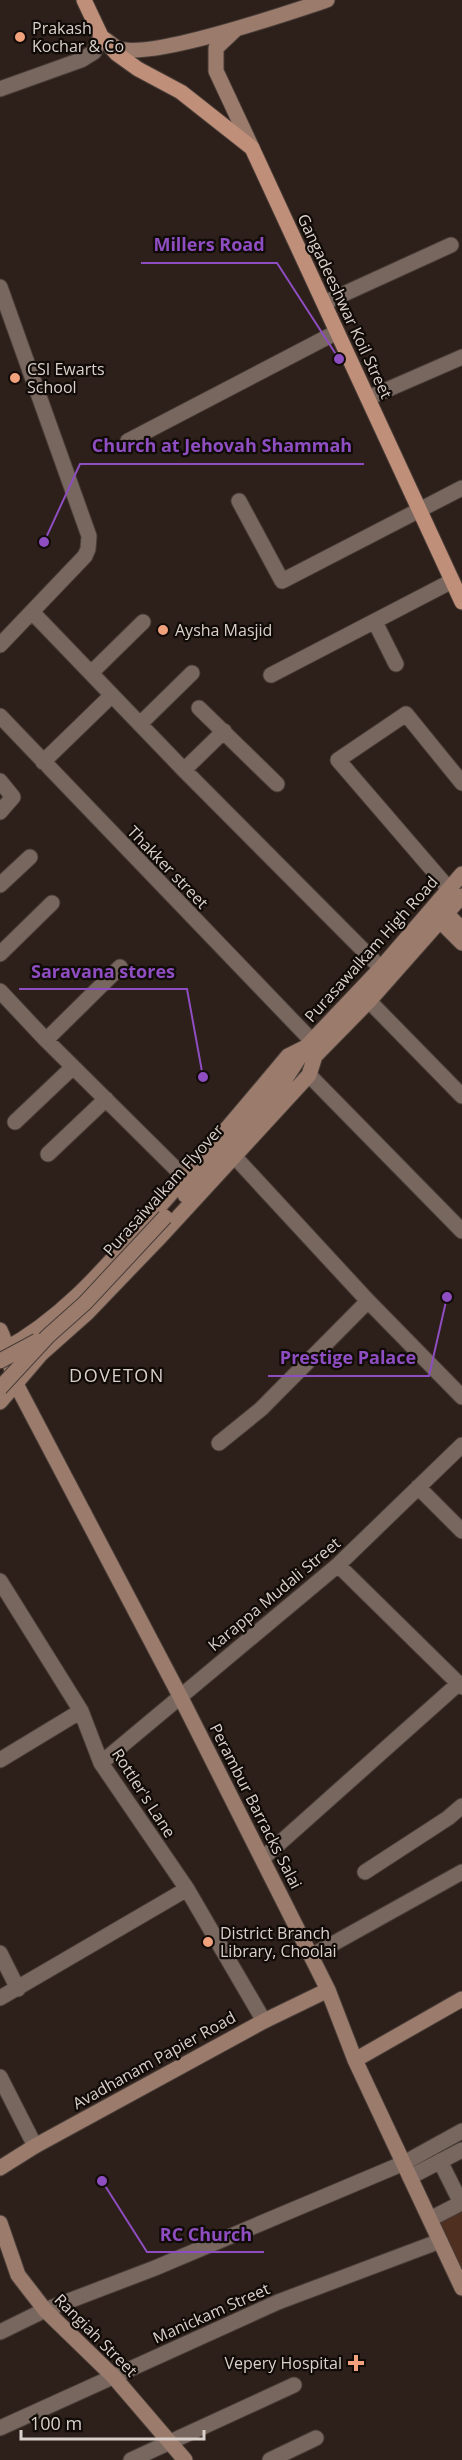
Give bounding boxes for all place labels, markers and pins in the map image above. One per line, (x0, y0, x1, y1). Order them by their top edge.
place label: Prakash Kochar & Co (32, 17, 124, 57)
marker: Prakash Kochar & Co (13, 30, 27, 44)
callout: Millers Road (141, 227, 277, 263)
place label: CSI Ewarts School (27, 358, 105, 398)
marker: CSI Ewarts School (8, 371, 22, 385)
callout: Church at Jehovah Shammah (80, 428, 364, 464)
place label: Aysha Masjid (175, 619, 272, 641)
marker: Aysha Masjid (156, 623, 170, 637)
callout: Saravana stores (19, 953, 187, 989)
callout: Prestige Palace (268, 1340, 429, 1376)
place label: District Branch Library, Choolai (220, 1922, 337, 1962)
marker: District Branch Library, Choolai (201, 1935, 215, 1949)
callout: RC Church (147, 2216, 264, 2252)
place label: Vepery Hospital (224, 2352, 342, 2374)
marker: Vepery Hospital (347, 2354, 365, 2372)

